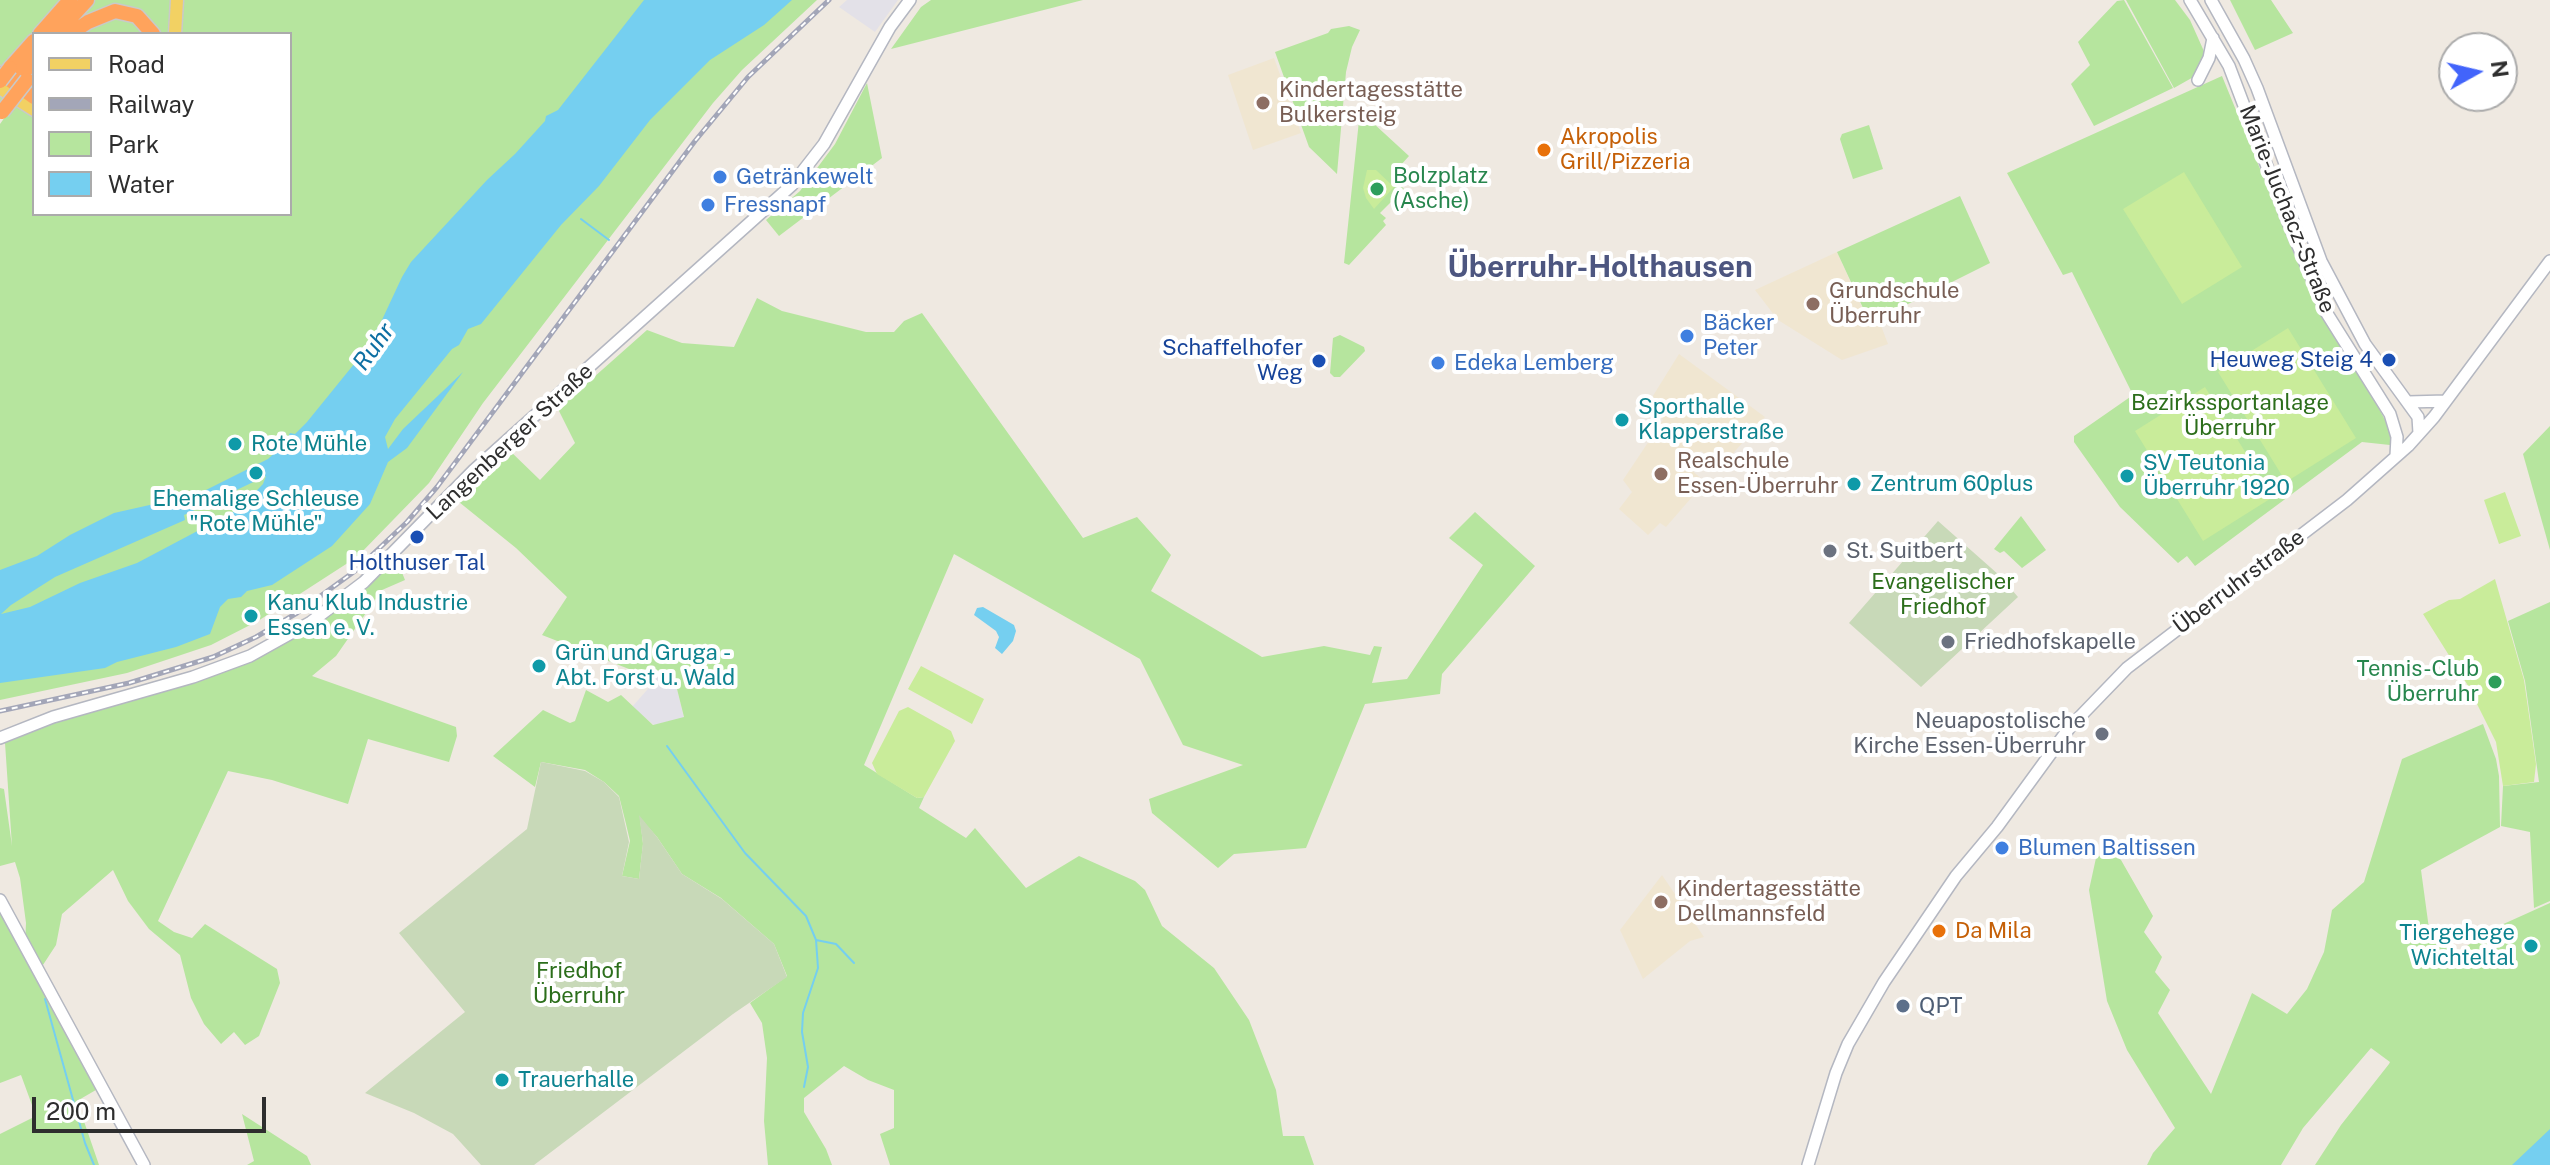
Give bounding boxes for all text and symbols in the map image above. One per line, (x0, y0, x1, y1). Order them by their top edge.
legend (32, 32, 292, 216)
north arrow (2438, 32, 2518, 112)
text: Road (108, 50, 165, 78)
text: N (2486, 59, 2514, 79)
place label: Kindertagesstätte Bulkersteig (1279, 77, 1463, 128)
text: Railway (108, 90, 194, 118)
marker: Kindertagesstätte Bulkersteig (1254, 94, 1272, 112)
street label: Marie-Juchacz-Straße (2233, 101, 2341, 317)
place label: Akropolis Grill/Pizzeria (1560, 124, 1690, 176)
text: Park (108, 130, 159, 158)
marker: Akropolis Grill/Pizzeria (1535, 141, 1553, 159)
place label: Bolzplatz (Asche) (1393, 163, 1488, 214)
place label: Getränkewelt (736, 164, 874, 190)
marker: Getränkewelt (711, 168, 729, 186)
text: Water (108, 170, 175, 198)
marker: Bolzplatz (Asche) (1368, 180, 1386, 198)
place label: Fressnapf (724, 192, 826, 218)
marker: Fressnapf (699, 196, 717, 214)
district label: Überruhr-Holthausen (1447, 250, 1753, 286)
place label: Grundschule Überruhr (1829, 278, 1960, 330)
marker: Grundschule Überruhr (1804, 295, 1822, 313)
place label: Bäcker Peter (1703, 310, 1775, 362)
water label: Ruhr (347, 318, 401, 376)
marker: Bäcker Peter (1678, 327, 1696, 345)
place label: Schaffelhofer Weg (1162, 335, 1303, 386)
place label: Heuweg Steig 4 (2209, 347, 2373, 373)
place label: Edeka Lemberg (1454, 350, 1614, 376)
marker: Heuweg Steig 4 (2380, 351, 2398, 369)
marker: Schaffelhofer Weg (1310, 352, 1328, 370)
marker: Edeka Lemberg (1429, 354, 1447, 372)
street label: Langenberger Straße (421, 358, 599, 526)
park label: Bezirkssportanlage Überruhr (2131, 390, 2329, 442)
place label: Sporthalle Klapperstraße (1638, 394, 1784, 446)
marker: Sporthalle Klapperstraße (1613, 411, 1631, 429)
place label: Rote Mühle (251, 431, 367, 457)
marker: Rote Mühle (226, 435, 244, 453)
place label: Realschule Essen-Überruhr (1677, 448, 1839, 500)
place label: SV Teutonia Überruhr 1920 (2143, 450, 2290, 502)
marker: Ehemalige Schleuse "Rote Mühle" (247, 464, 265, 482)
marker: Realschule Essen-Überruhr (1652, 465, 1670, 483)
marker: SV Teutonia Überruhr 1920 (2118, 467, 2136, 485)
place label: Zentrum 60plus (1870, 471, 2033, 497)
marker: Zentrum 60plus (1845, 475, 1863, 493)
place label: Ehemalige Schleuse "Rote Mühle" (153, 486, 359, 538)
street label: Überruhrstraße (2168, 524, 2310, 640)
marker: Holthuser Tal (408, 528, 426, 546)
place label: St. Suitbert (1846, 538, 1963, 564)
marker: St. Suitbert (1821, 542, 1839, 560)
place label: Holthuser Tal (348, 550, 486, 576)
park label: Evangelischer Friedhof (1871, 569, 2015, 620)
place label: Kanu Klub Industrie Essen e. V. (267, 590, 468, 642)
marker: Kanu Klub Industrie Essen e. V. (242, 607, 260, 625)
place label: Friedhofskapelle (1964, 629, 2136, 655)
marker: Friedhofskapelle (1939, 633, 1957, 651)
place label: Grün und Gruga - Abt. Forst u. Wald (555, 640, 735, 692)
place label: Tennis-Club Überruhr (2356, 656, 2479, 708)
marker: Grün und Gruga - Abt. Forst u. Wald (530, 657, 548, 675)
marker: Tennis-Club Überruhr (2486, 673, 2504, 691)
place label: Neuapostolische Kirche Essen-Überruhr (1853, 708, 2086, 760)
marker: Neuapostolische Kirche Essen-Überruhr (2093, 725, 2111, 743)
place label: Blumen Baltissen (2018, 835, 2196, 861)
marker: Blumen Baltissen (1993, 839, 2011, 857)
place label: Kindertagesstätte Dellmannsfeld (1677, 876, 1861, 928)
marker: Kindertagesstätte Dellmannsfeld (1652, 893, 1670, 911)
place label: Da Mila (1955, 918, 2032, 944)
place label: Tiergehege Wichteltal (2399, 920, 2515, 972)
marker: Da Mila (1930, 922, 1948, 940)
marker: Tiergehege Wichteltal (2522, 937, 2540, 955)
park label: Friedhof Überruhr (533, 958, 625, 1010)
place label: QPT (1919, 993, 1963, 1019)
marker: QPT (1894, 997, 1912, 1015)
place label: Trauerhalle (518, 1067, 634, 1093)
marker: Trauerhalle (493, 1071, 511, 1089)
scale bar (36, 1081, 270, 1131)
text: 200 m (46, 1097, 116, 1125)

